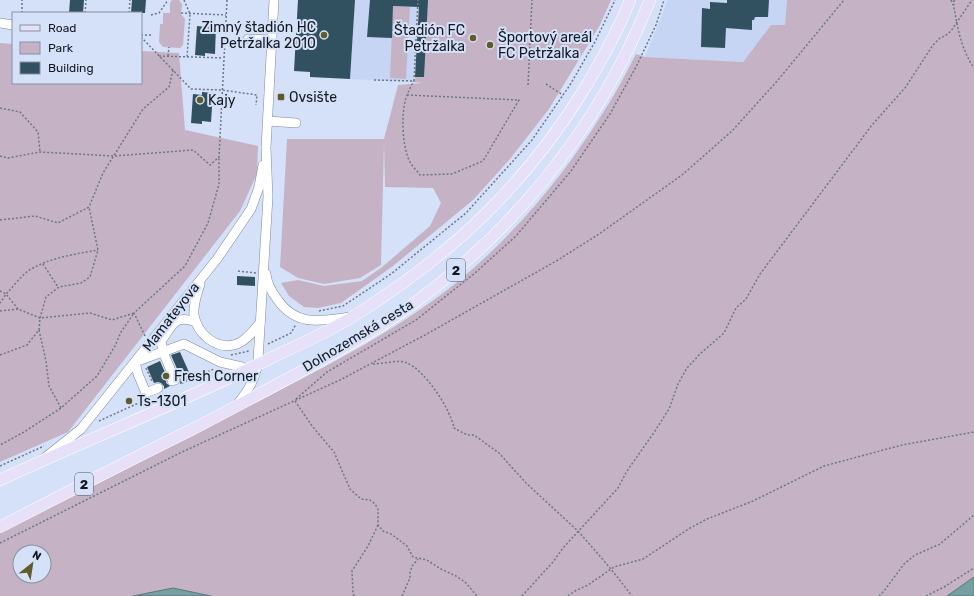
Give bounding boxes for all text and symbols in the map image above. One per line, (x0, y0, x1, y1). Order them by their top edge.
legend (12, 12, 142, 84)
place label: Zimný štadión HC Petržalka 2010 (201, 19, 316, 52)
text: Road (48, 21, 76, 35)
place label: Štadión FC Petržalka (394, 21, 465, 55)
place label: Športový areál FC Petržalka (498, 28, 592, 62)
marker: Zimný štadión HC Petržalka 2010 (319, 30, 329, 40)
marker: Štadión FC Petržalka (468, 33, 478, 43)
marker: Športový areál FC Petržalka (485, 40, 495, 50)
text: Park (48, 41, 74, 55)
text: Building (48, 61, 94, 75)
place label: Ovsište (289, 89, 337, 106)
place label: Kajy (208, 92, 236, 109)
marker: Ovsište (276, 92, 286, 102)
marker: Kajy (195, 95, 205, 105)
road number: 2 (447, 259, 465, 281)
street label: Mamateyova (139, 279, 203, 355)
street label: Dolnozemská cesta (300, 296, 416, 376)
place label: Fresh Corner (174, 368, 259, 385)
marker: Fresh Corner (161, 371, 171, 381)
place label: Ts-1301 (137, 393, 186, 410)
marker: Ts-1301 (124, 396, 134, 406)
road number: 2 (75, 473, 93, 495)
north arrow (12, 544, 52, 584)
text: N (30, 548, 43, 563)

